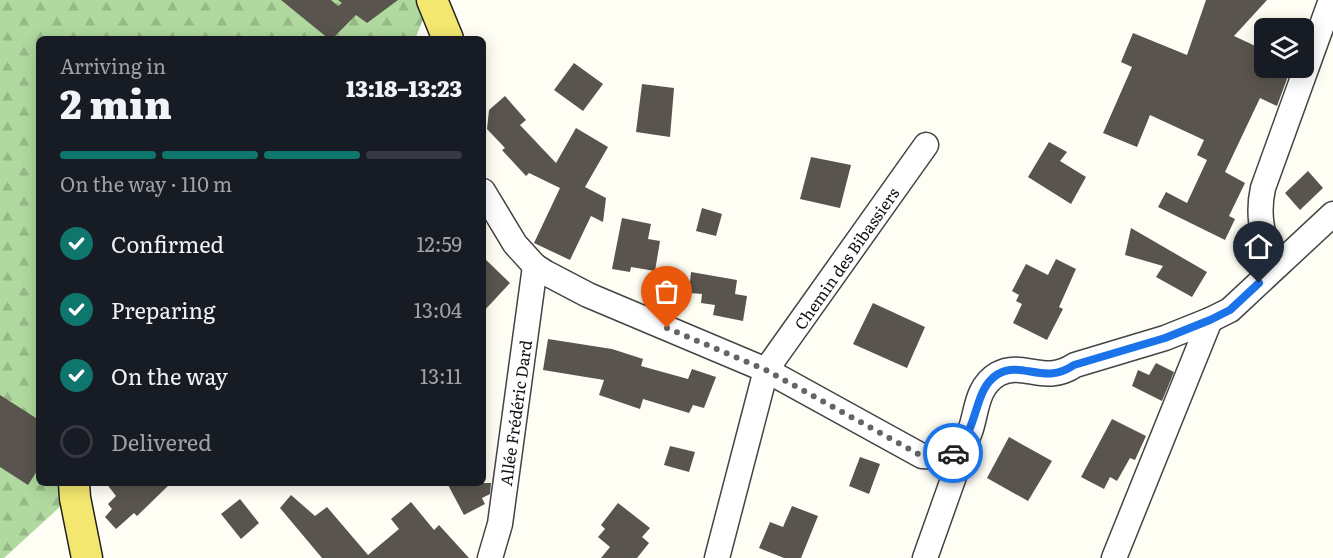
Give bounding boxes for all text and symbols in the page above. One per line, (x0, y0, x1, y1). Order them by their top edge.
map controls (1254, 18, 1314, 78)
button: layers (1254, 18, 1314, 78)
text: Arriving in (60, 50, 166, 80)
text: 13:18–13:23 (346, 71, 462, 104)
text: 2 min (60, 73, 172, 131)
text: On the way · 110 m (60, 168, 232, 198)
street label: Chemin des Bibassiers (788, 182, 904, 334)
pin (1233, 221, 1284, 283)
icon: check (60, 227, 93, 260)
text: Confirmed (111, 227, 224, 260)
text: 12:59 (416, 228, 462, 258)
icon: home (1242, 230, 1275, 263)
pin (641, 266, 692, 328)
icon: bag (650, 275, 683, 308)
icon: check (60, 293, 93, 326)
text: Preparing (111, 293, 215, 326)
text: 13:04 (414, 294, 462, 324)
street label: Allée Frédéric Dard (493, 338, 537, 488)
icon: check (60, 359, 93, 392)
text: On the way (111, 359, 228, 392)
text: 13:11 (420, 360, 462, 390)
courier (923, 423, 983, 483)
text: Delivered (111, 425, 212, 458)
icon: car (937, 437, 970, 470)

